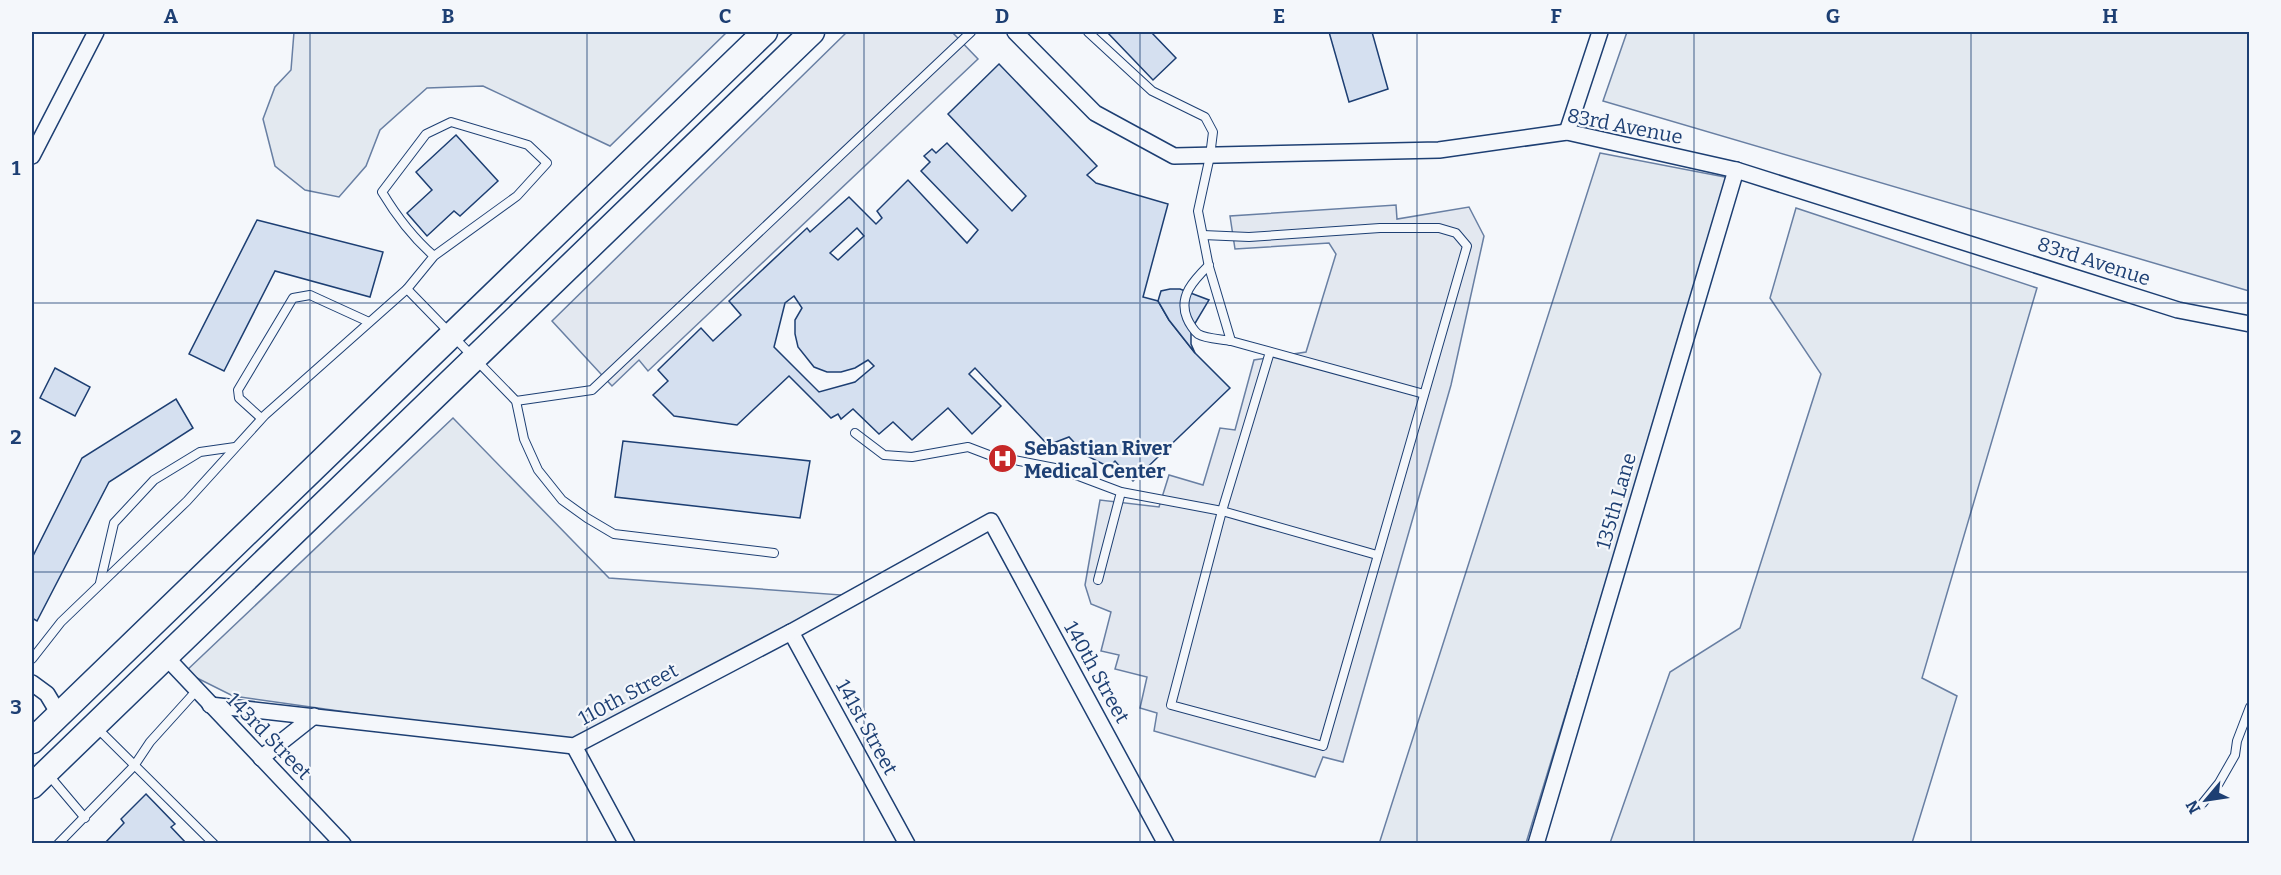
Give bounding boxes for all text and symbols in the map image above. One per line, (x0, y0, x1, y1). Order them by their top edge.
text: A (164, 4, 179, 28)
text: B (442, 4, 455, 28)
text: C (719, 4, 731, 28)
text: D (995, 4, 1009, 28)
text: E (1273, 4, 1285, 28)
text: F (1550, 4, 1562, 28)
text: G (1826, 4, 1840, 28)
text: H (2102, 4, 2118, 28)
street label: 83rd Avenue (1565, 103, 1685, 149)
text: 1 (12, 156, 21, 180)
street label: 83rd Avenue (2035, 231, 2153, 291)
text: 2 (10, 425, 22, 449)
place label: Sebastian River Medical Center (1024, 436, 1172, 483)
hospital icon: Sebastian River Medical Center (987, 443, 1019, 475)
street label: 135th Lane (1591, 450, 1641, 552)
street label: 140th Street (1059, 617, 1135, 727)
street label: 110th Street (574, 658, 682, 730)
street label: 141st Street (831, 675, 903, 779)
street label: 143rd Street (222, 688, 316, 784)
text: 3 (10, 695, 22, 719)
north arrow (2176, 770, 2236, 830)
text: N (2182, 797, 2205, 817)

